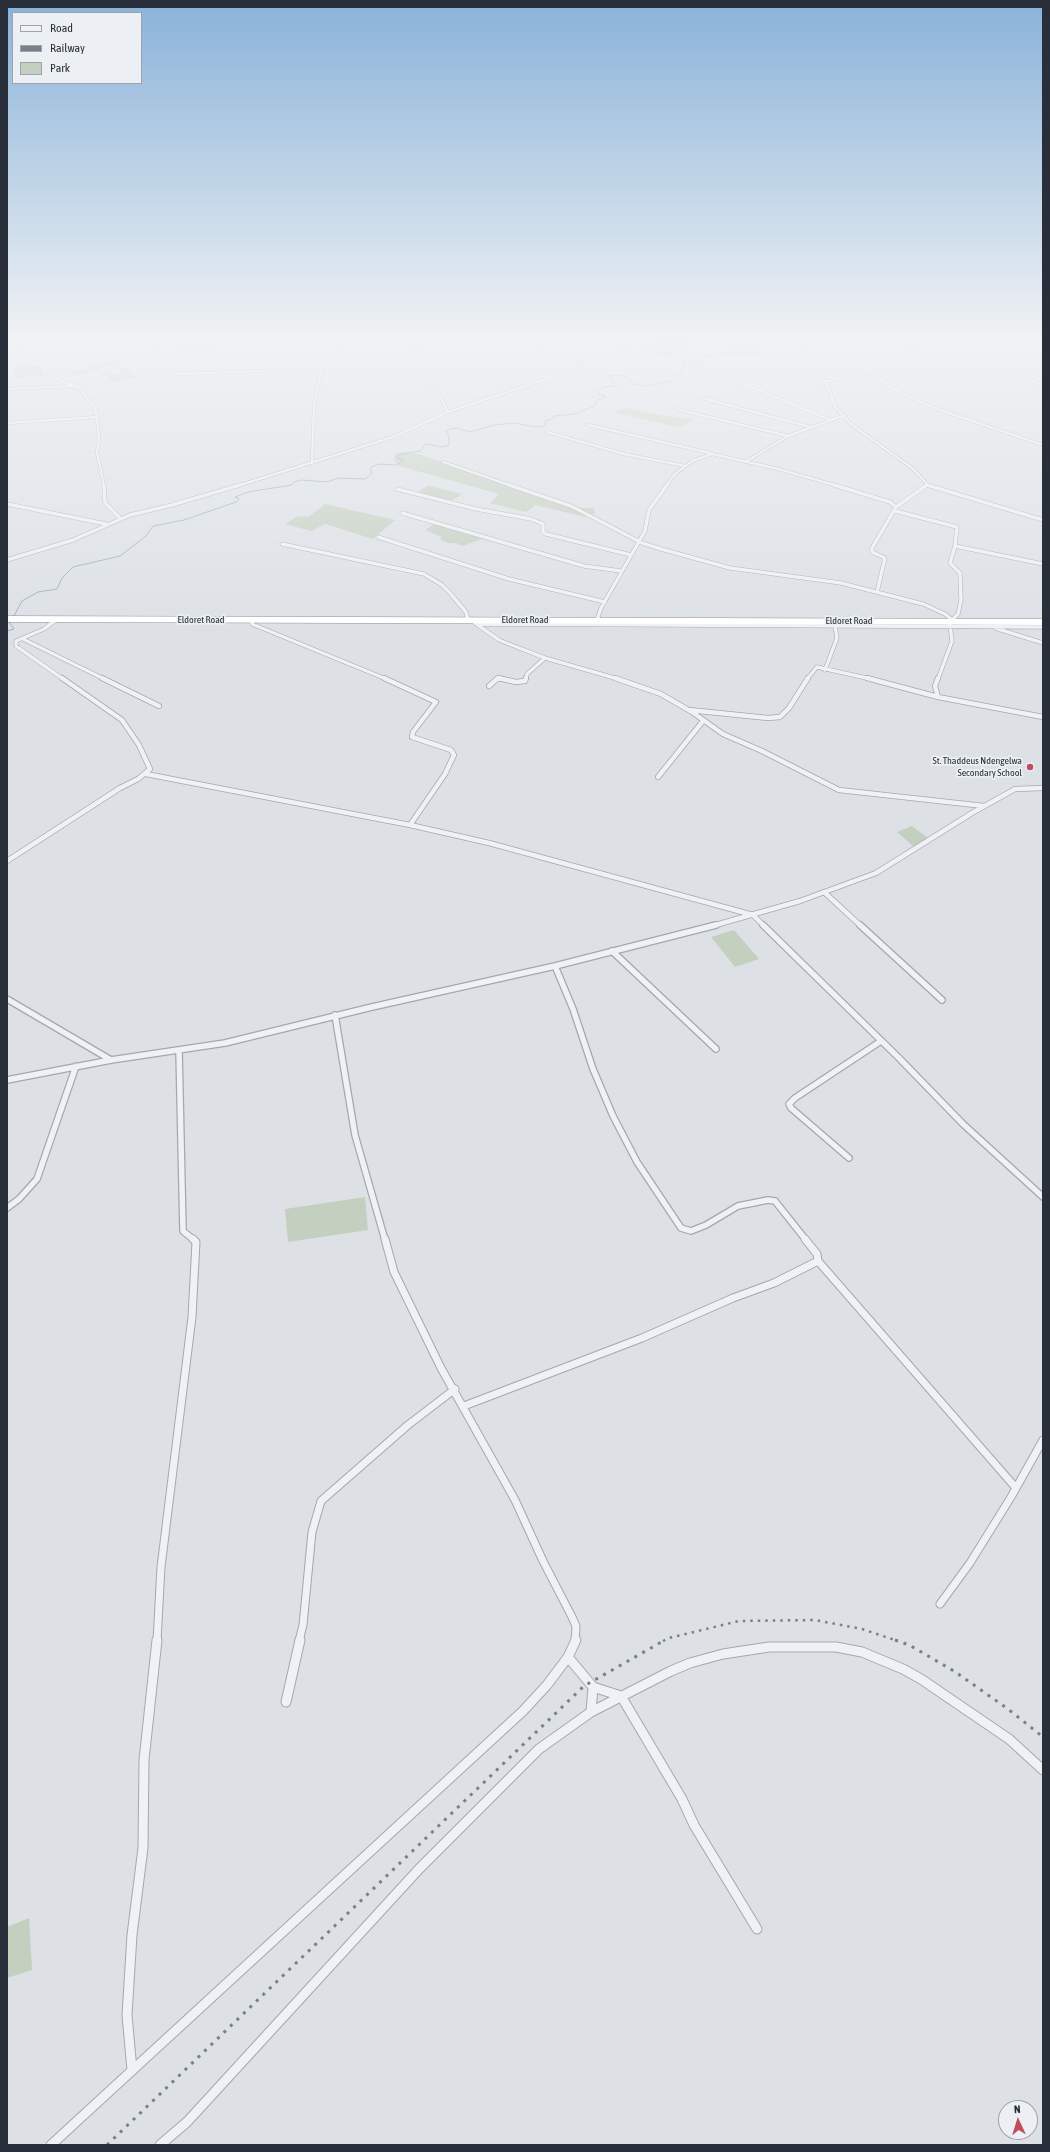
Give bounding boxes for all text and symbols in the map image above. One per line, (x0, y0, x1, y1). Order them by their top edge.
legend (12, 12, 142, 84)
text: Road (50, 21, 73, 35)
text: Railway (50, 41, 85, 55)
text: Park (50, 61, 70, 75)
street label: Eldoret Road (177, 614, 225, 626)
street label: Eldoret Road (501, 614, 549, 626)
street label: Eldoret Road (825, 615, 873, 627)
place label: St. Thaddeus Ndengelwa Secondary School (933, 755, 1022, 778)
marker: St. Thaddeus Ndengelwa Secondary School (1025, 762, 1035, 772)
north arrow (998, 2100, 1038, 2140)
text: N (1014, 2103, 1021, 2115)

